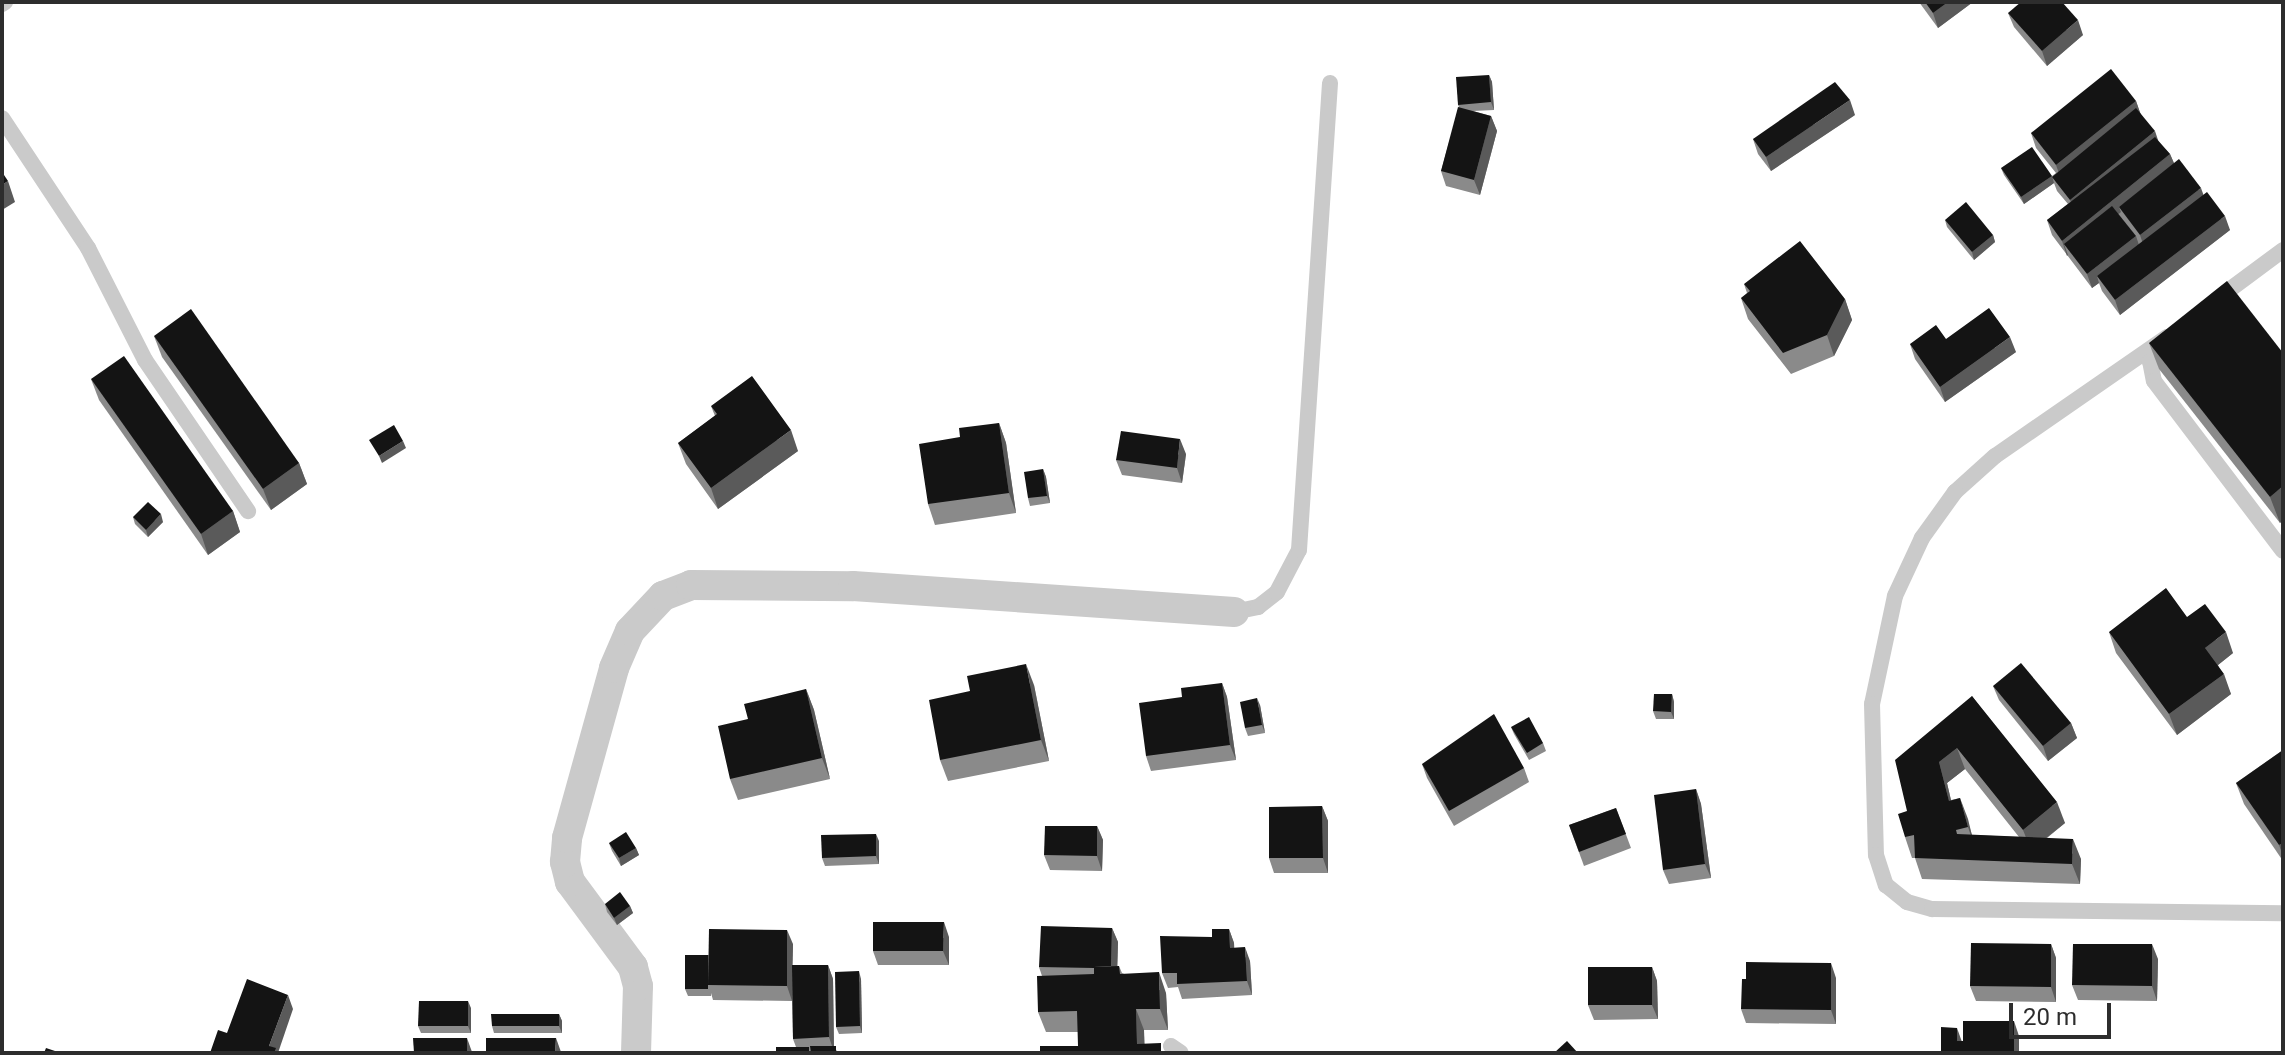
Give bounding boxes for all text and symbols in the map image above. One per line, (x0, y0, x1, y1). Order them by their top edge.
scale bar (2013, 987, 2115, 1037)
text: 20 m (2023, 1003, 2077, 1031)

